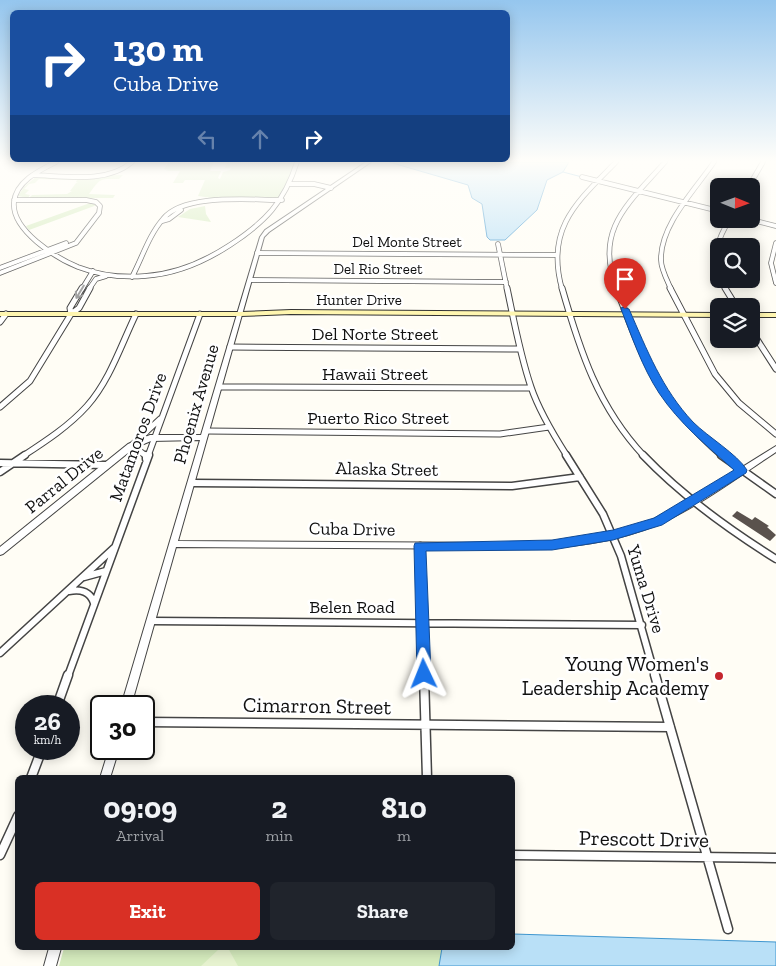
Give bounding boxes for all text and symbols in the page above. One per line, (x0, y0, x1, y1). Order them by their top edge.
text: 130 m (113, 28, 203, 70)
icon: right (30, 30, 95, 95)
text: Cuba Drive (113, 70, 219, 97)
icon: left (193, 125, 221, 153)
icon: ahead (246, 125, 274, 153)
icon: right (299, 125, 327, 153)
north arrow (710, 178, 760, 228)
map controls (710, 178, 760, 348)
street label: Del Monte Street (352, 233, 462, 251)
button: search (710, 238, 760, 288)
pin (604, 258, 646, 309)
street label: Del Rio Street (333, 260, 423, 278)
icon: arrive (611, 265, 639, 293)
one-way arrow (74, 285, 84, 299)
street label: Hunter Drive (316, 291, 402, 309)
button: layers (710, 298, 760, 348)
street label: Del Norte Street (312, 323, 439, 345)
street label: Phoenix Avenue (168, 342, 224, 466)
street label: Hawaii Street (322, 363, 428, 385)
street label: Matamoros Drive (104, 369, 172, 505)
street label: Puerto Rico Street (307, 407, 449, 429)
street label: Parral Drive (21, 442, 107, 518)
street label: Alaska Street (336, 457, 439, 481)
street label: Cuba Drive (309, 517, 395, 541)
street label: Yuma Drive (622, 541, 670, 636)
street label: Belen Road (309, 596, 395, 618)
position arrow (397, 647, 449, 699)
place label: Young Women's Leadership Academy (522, 651, 709, 700)
marker: Young Women's Leadership Academy (713, 670, 725, 682)
street label: Cimarron Street (243, 692, 392, 719)
speed limit sign: 30 (90, 695, 155, 760)
text: 26 (34, 706, 61, 736)
text: km/h (34, 733, 61, 747)
text: 09:09 (103, 790, 177, 826)
text: 2 (271, 790, 287, 826)
text: 810 (381, 790, 427, 826)
street label: Prescott Drive (579, 825, 709, 852)
text: Arrival (116, 826, 164, 845)
text: min (266, 826, 293, 845)
text: m (397, 826, 411, 845)
button: Exit (35, 882, 260, 940)
button: Share (270, 882, 495, 940)

